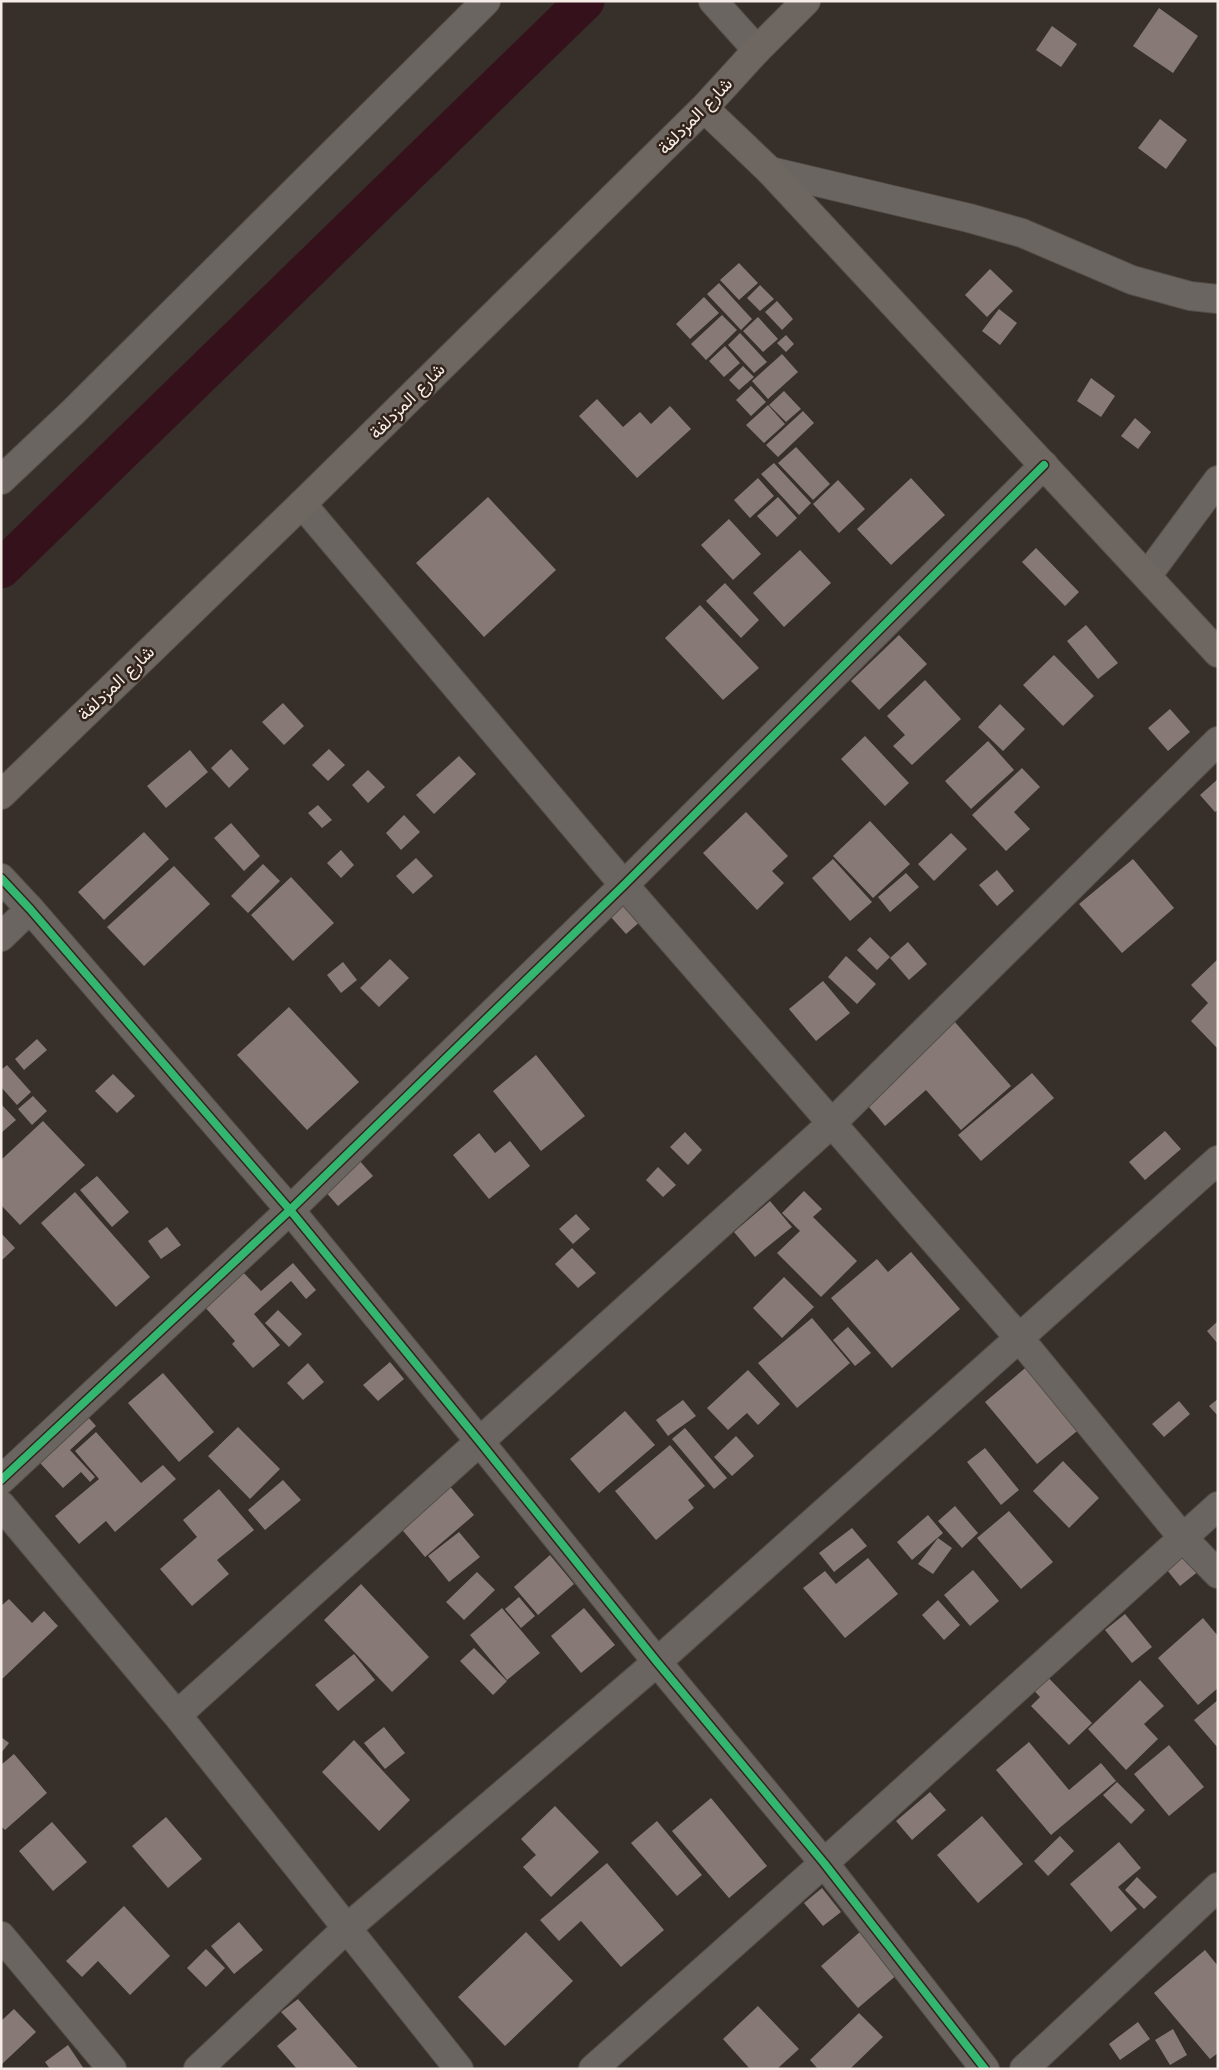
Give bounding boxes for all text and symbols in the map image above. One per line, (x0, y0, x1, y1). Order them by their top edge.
street label: شارع المزدلفة (652, 72, 738, 160)
street label: شارع المزدلفة (364, 358, 450, 444)
street label: شارع المزدلفة (72, 640, 160, 726)

